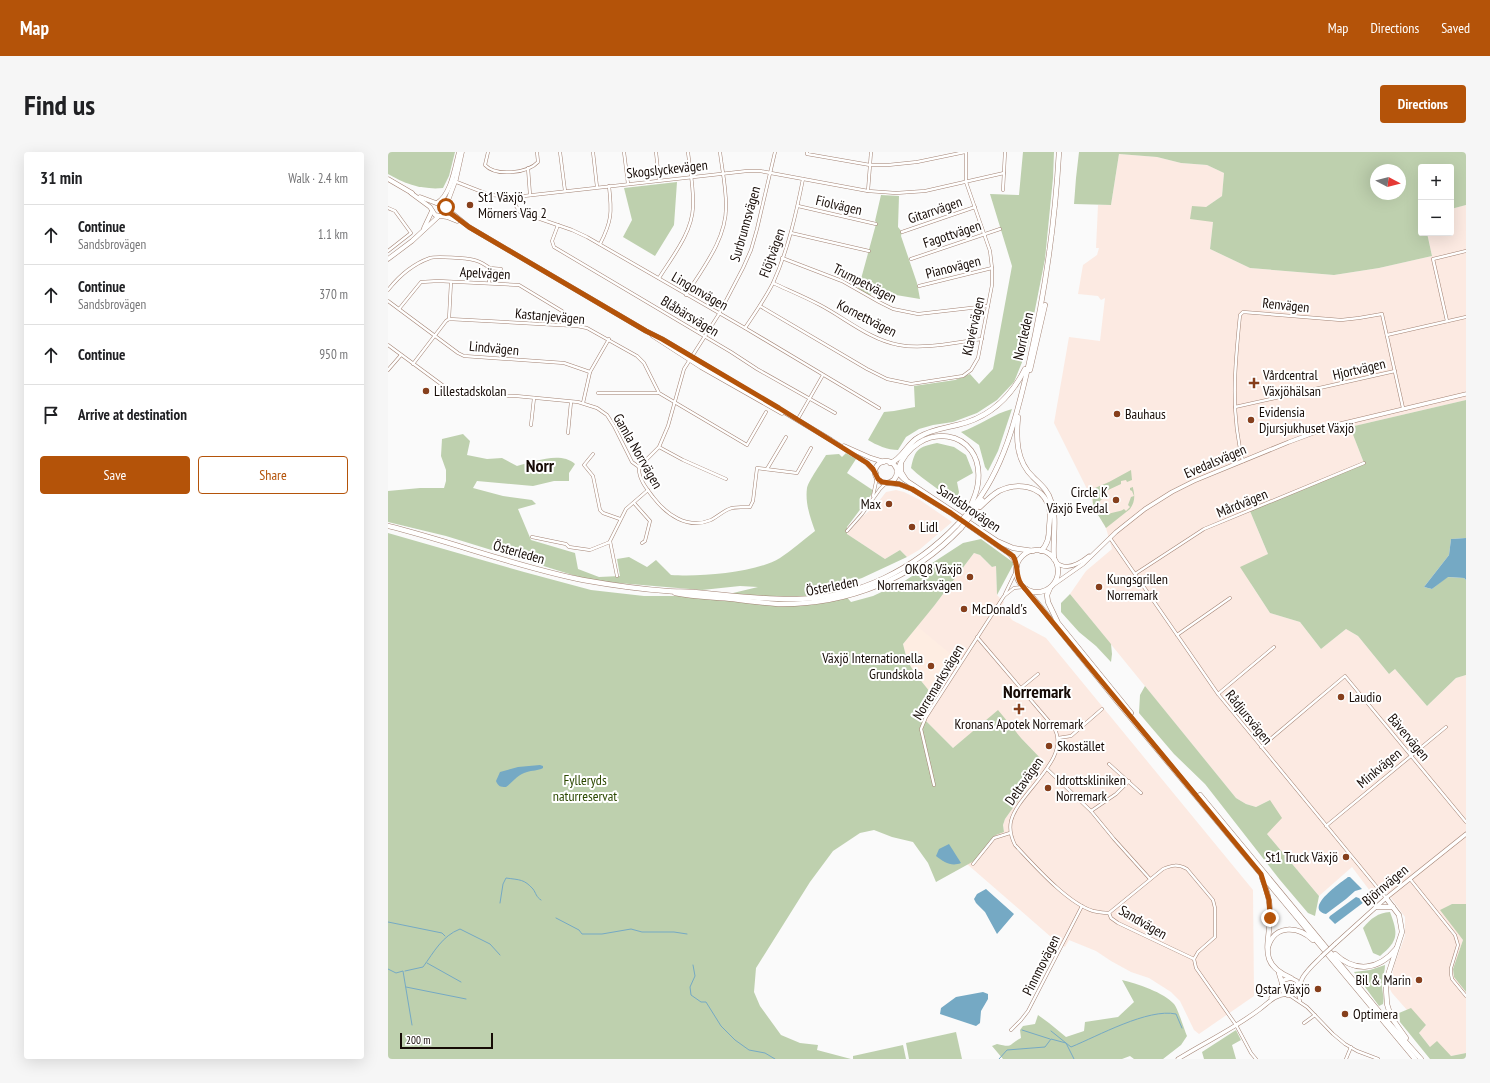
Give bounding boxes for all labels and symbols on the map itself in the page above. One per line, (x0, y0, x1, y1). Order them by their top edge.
street label: Skogslyckevägen (626, 156, 708, 182)
north arrow (1370, 164, 1406, 200)
street label: Surbrunnsvägen (726, 184, 764, 264)
place label: St1 Växjö, Mörners Väg 2 (478, 188, 547, 222)
street label: Fiolvägen (814, 191, 864, 219)
street label: Gitarrvägen (906, 192, 964, 228)
route start (437, 198, 455, 216)
marker: St1 Växjö, Mörners Väg 2 (465, 200, 475, 210)
street label: Fagottvägen (921, 216, 983, 252)
street label: Flöjtvägen (755, 226, 789, 280)
street label: Pianovägen (924, 251, 982, 283)
street label: Trumpetvägen (830, 259, 900, 307)
street label: Apelvägen (459, 263, 511, 283)
street label: Lingonvägen (669, 268, 731, 314)
street label: Blåbärsvägen (658, 292, 722, 340)
street label: Renvägen (1262, 294, 1310, 316)
street label: Kornettvägen (834, 295, 900, 341)
street label: Klavérvägen (958, 295, 988, 357)
street label: Kastanjevägen (514, 304, 586, 328)
street label: Norrleden (1009, 310, 1037, 362)
street label: Lindvägen (468, 337, 520, 359)
street label: Hjortvägen (1331, 354, 1387, 384)
place label: Vårdcentral Växjöhälsan (1262, 366, 1321, 400)
marker: Vårdcentral Växjöhälsan (1248, 377, 1260, 389)
place label: Lillestadskolan (434, 382, 506, 400)
marker: Lillestadskolan (421, 386, 431, 396)
place label: Evidensia Djursjukhuset Växjö (1259, 403, 1354, 437)
place label: Bauhaus (1125, 405, 1166, 423)
marker: Bauhaus (1112, 409, 1122, 419)
street label: Gamla Norrvägen (609, 410, 667, 492)
marker: Evidensia Djursjukhuset Växjö (1246, 415, 1256, 425)
street label: Evedalsvägen (1181, 440, 1249, 482)
district label: Norr (526, 454, 555, 477)
street label: Sandsbrovägen (934, 480, 1004, 536)
place label: Circle K Växjö Evedal (1045, 483, 1109, 517)
street label: Mårdvägen (1214, 485, 1270, 521)
place label: Max (861, 495, 881, 513)
marker: Circle K Växjö Evedal (1111, 495, 1121, 505)
marker: Max (884, 499, 894, 509)
place label: Lidl (920, 518, 939, 536)
marker: Lidl (907, 522, 917, 532)
street label: Österleden (491, 536, 547, 568)
place label: OKQ8 Växjö Norremarksvägen (877, 560, 962, 594)
place label: Kungsgrillen Norremark (1107, 570, 1168, 604)
street label: Österleden (804, 572, 860, 600)
marker: OKQ8 Växjö Norremarksvägen (965, 572, 975, 582)
marker: Kungsgrillen Norremark (1094, 582, 1104, 592)
place label: McDonald's (972, 600, 1027, 618)
marker: McDonald's (959, 604, 969, 614)
street label: Norremarksvägen (908, 641, 968, 723)
place label: Växjö Internationella Grundskola (821, 649, 923, 683)
marker: Växjö Internationella Grundskola (926, 661, 936, 671)
district label: Norremark (1003, 680, 1072, 703)
street label: Rådjursvägen (1222, 686, 1276, 748)
place label: Laudio (1349, 688, 1381, 706)
marker: Laudio (1336, 692, 1346, 702)
marker: Kronans Apotek Norremark (1014, 704, 1024, 714)
street label: Bävervägen (1384, 710, 1434, 764)
place label: Kronans Apotek Norremark (954, 715, 1084, 733)
place label: Skostället (1057, 737, 1105, 755)
marker: Skostället (1044, 741, 1054, 751)
street label: Minkvägen (1353, 744, 1405, 792)
street label: Deltavägen (1001, 753, 1047, 809)
park label: Fylleryds naturreservat (553, 771, 617, 805)
place label: Idrottskliniken Norremark (1056, 771, 1126, 805)
marker: Idrottskliniken Norremark (1043, 783, 1053, 793)
place label: St1 Truck Växjö (1265, 848, 1338, 866)
marker: St1 Truck Växjö (1341, 852, 1351, 862)
street label: Björnvägen (1358, 861, 1412, 909)
street label: Sandvägen (1116, 901, 1170, 943)
route end (1261, 909, 1279, 927)
street label: Pinnmovägen (1018, 932, 1064, 998)
place label: Bil & Marin (1355, 971, 1411, 989)
marker: Bil & Marin (1414, 975, 1424, 985)
place label: Qstar Växjö (1255, 980, 1310, 998)
marker: Qstar Växjö (1313, 984, 1323, 994)
place label: Optimera (1353, 1005, 1398, 1023)
marker: Optimera (1340, 1009, 1350, 1019)
scale bar (400, 1031, 493, 1050)

